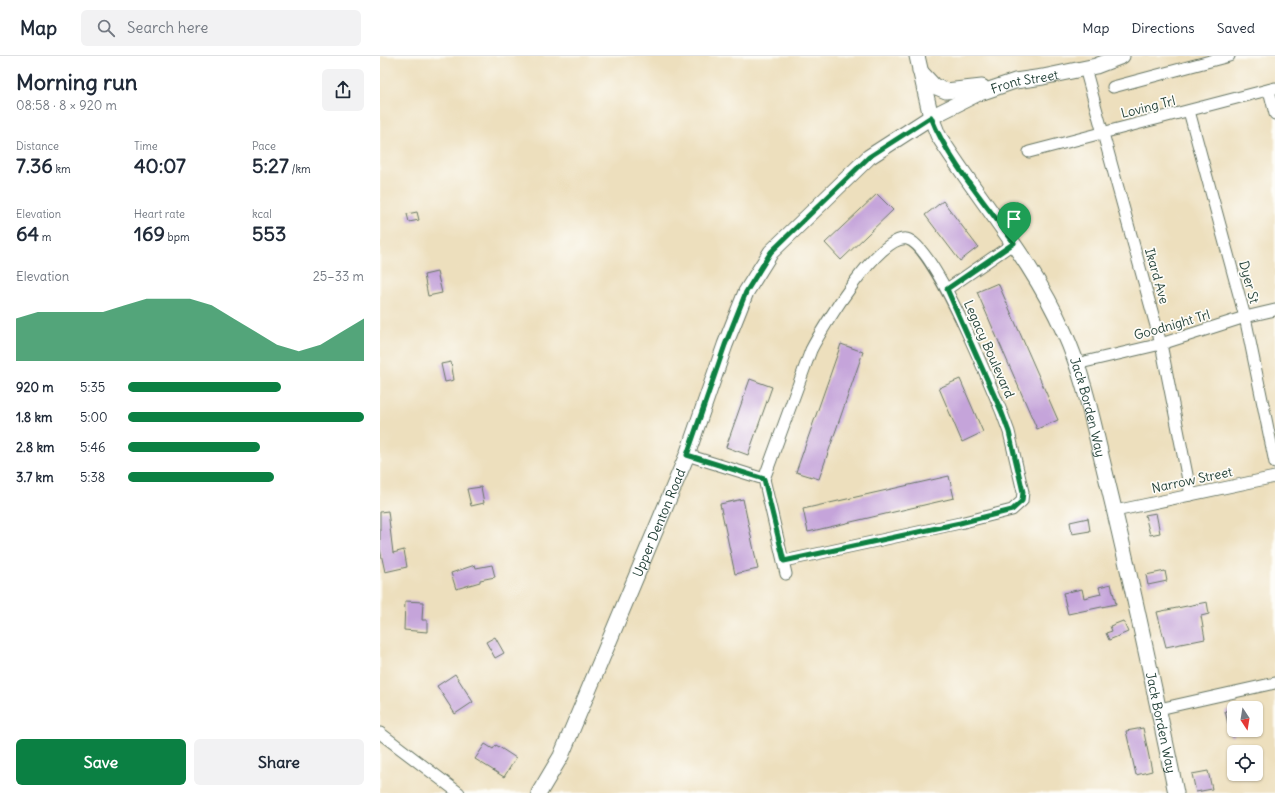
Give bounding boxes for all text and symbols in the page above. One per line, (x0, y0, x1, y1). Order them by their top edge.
search box (81, 10, 361, 46)
text: Map (20, 16, 57, 40)
icon: search (95, 17, 117, 39)
text: Search here (127, 18, 208, 37)
text: Map (1082, 19, 1109, 37)
text: Directions (1131, 19, 1195, 37)
text: Saved (1217, 19, 1255, 37)
street label: Front Street (988, 65, 1060, 97)
text: Morning run (16, 68, 138, 96)
button: share (322, 69, 364, 111)
street label: Loving Trl (1119, 92, 1177, 122)
text: 08:58 · 8 × 920 m (16, 97, 117, 114)
text: Distance (16, 139, 59, 153)
text: Time (134, 139, 158, 153)
text: Pace (252, 139, 276, 153)
text: 7.36 (16, 153, 53, 178)
text: 40:07 (134, 153, 186, 178)
text: 5:27 (252, 153, 289, 178)
text: km (53, 162, 71, 176)
text: /km (289, 162, 311, 176)
pin (997, 202, 1031, 243)
text: Elevation (16, 207, 61, 221)
text: Heart rate (134, 207, 185, 221)
text: kcal (252, 207, 272, 221)
icon: arrive (1003, 208, 1025, 230)
text: 64 (16, 221, 39, 246)
text: 169 (134, 221, 165, 246)
text: 553 (252, 221, 286, 246)
text: m (39, 230, 51, 244)
text: bpm (165, 230, 190, 244)
street label: Ikard Ave (1141, 246, 1173, 306)
street label: Dyer St (1235, 259, 1263, 306)
text: Elevation (16, 268, 69, 285)
text: 25–33 m (313, 268, 364, 285)
street label: Legacy Boulevard (960, 297, 1018, 401)
street label: Goodnight Trl (1132, 306, 1212, 344)
street label: Jack Borden Way (1066, 355, 1110, 459)
text: 920 m (16, 379, 54, 396)
text: 5:35 (80, 379, 105, 396)
text: 1.8 km (16, 409, 52, 426)
text: 5:00 (80, 409, 108, 426)
text: 2.8 km (16, 439, 54, 456)
text: 5:46 (80, 439, 105, 456)
street label: Narrow Street (1150, 463, 1235, 497)
street label: Upper Denton Road (629, 466, 689, 579)
text: 3.7 km (16, 469, 54, 486)
text: 5:38 (80, 469, 105, 486)
street label: Jack Borden Way (1142, 670, 1180, 775)
north arrow (1227, 701, 1263, 737)
map controls (1227, 701, 1263, 781)
button: Save (16, 739, 186, 785)
button: Share (194, 739, 364, 785)
button: locate (1227, 745, 1263, 781)

